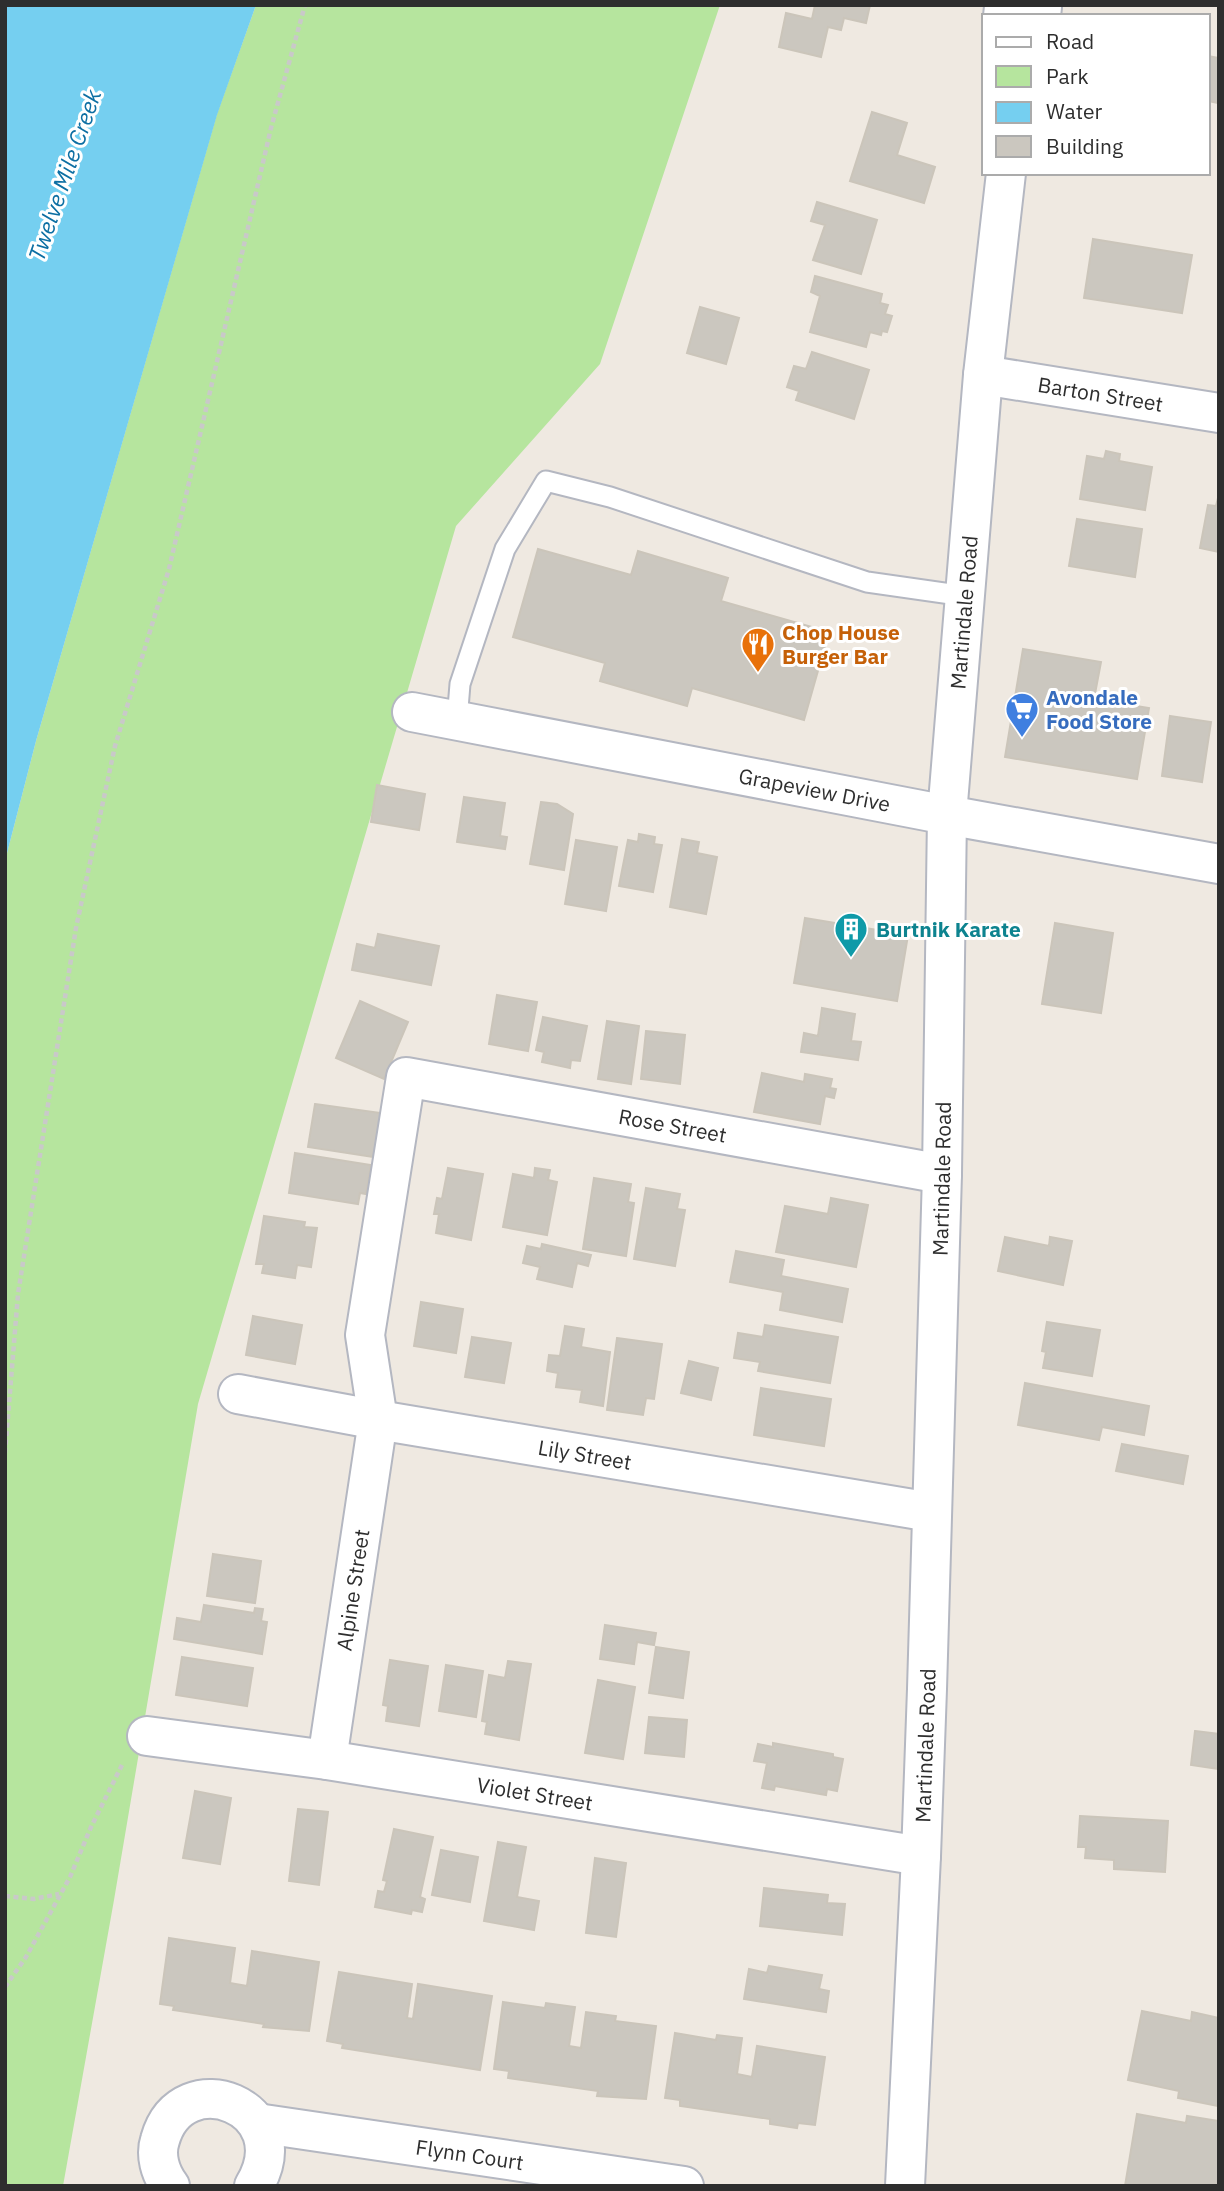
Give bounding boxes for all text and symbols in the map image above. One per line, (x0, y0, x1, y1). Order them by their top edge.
legend (982, 14, 1210, 175)
text: Road (1046, 27, 1094, 55)
text: Park (1046, 62, 1089, 90)
water label: Twelve Mile Creek (21, 84, 108, 265)
text: Water (1046, 97, 1103, 125)
text: Building (1046, 132, 1123, 160)
street label: Barton Street (1036, 370, 1165, 418)
street label: Martindale Road (943, 534, 984, 691)
place label: Chop House Burger Bar (782, 618, 900, 670)
restaurant icon: Chop House Burger Bar (739, 625, 777, 674)
place label: Avondale Food Store (1046, 683, 1152, 735)
supermarket icon: Avondale Food Store (1003, 690, 1041, 739)
street label: Grapeview Drive (736, 761, 893, 818)
building icon: Burtnik Karate (832, 910, 870, 959)
place label: Burtnik Karate (876, 915, 1021, 943)
street label: Martindale Road (926, 1101, 957, 1256)
street label: Rose Street (616, 1102, 729, 1149)
street label: Lily Street (536, 1433, 634, 1476)
street label: Alpine Street (330, 1527, 375, 1653)
street label: Martindale Road (908, 1668, 942, 1823)
street label: Violet Street (475, 1770, 595, 1817)
street label: Flynn Court (414, 2133, 525, 2176)

